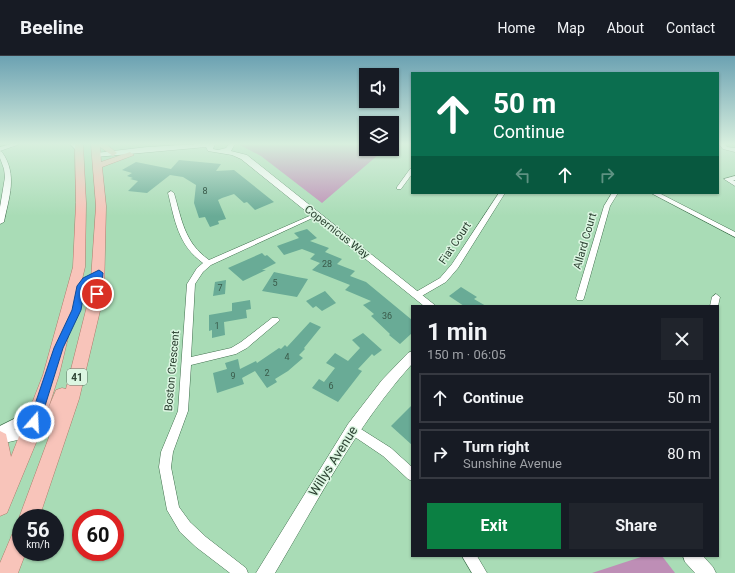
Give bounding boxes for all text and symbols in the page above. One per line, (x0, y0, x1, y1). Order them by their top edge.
text: Beeline (20, 16, 84, 39)
text: Home (497, 20, 535, 36)
text: Map (557, 20, 585, 36)
text: About (607, 20, 644, 36)
text: Contact (666, 20, 715, 36)
map controls (359, 68, 399, 156)
button: sound (359, 68, 399, 108)
text: 50 m (493, 87, 556, 120)
icon: ahead (427, 88, 479, 140)
button: layers (359, 116, 399, 156)
text: Continue (493, 121, 565, 142)
icon: left (512, 164, 534, 186)
icon: ahead (554, 164, 576, 186)
icon: right (596, 164, 618, 186)
house number: 8 (202, 186, 208, 196)
street label: Copernicus Way (302, 203, 373, 262)
street label: Allard Court (571, 211, 599, 271)
street label: Fiat Court (436, 219, 474, 267)
house number: 28 (322, 259, 332, 269)
pin (80, 277, 114, 311)
house number: 5 (272, 278, 278, 288)
icon: arrive (86, 283, 108, 305)
house number: 7 (217, 283, 223, 293)
house number: 36 (382, 311, 392, 321)
text: 1 min (427, 318, 487, 346)
button: close (661, 318, 703, 360)
house number: 1 (214, 321, 220, 331)
street label: Boston Crescent (162, 330, 182, 412)
text: 150 m · 06:05 (427, 347, 506, 362)
house number: 4 (284, 352, 290, 362)
house number: 2 (264, 368, 270, 378)
road number: 41 (67, 369, 87, 385)
house number: 9 (230, 371, 236, 381)
house number: 6 (328, 381, 334, 391)
icon: ahead (429, 387, 451, 409)
text: Continue (463, 389, 524, 407)
text: 50 m (667, 389, 701, 407)
position arrow (13, 401, 55, 443)
street label: Willys Avenue (306, 423, 361, 499)
text: Turn right (463, 438, 529, 456)
icon: right (429, 443, 451, 465)
text: 80 m (667, 445, 701, 463)
text: Sunshine Avenue (463, 456, 562, 471)
button: Exit (427, 503, 561, 549)
button: Share (569, 503, 703, 549)
speed limit sign: 60 (72, 509, 124, 561)
text: 56 (27, 518, 49, 542)
text: km/h (26, 539, 50, 550)

